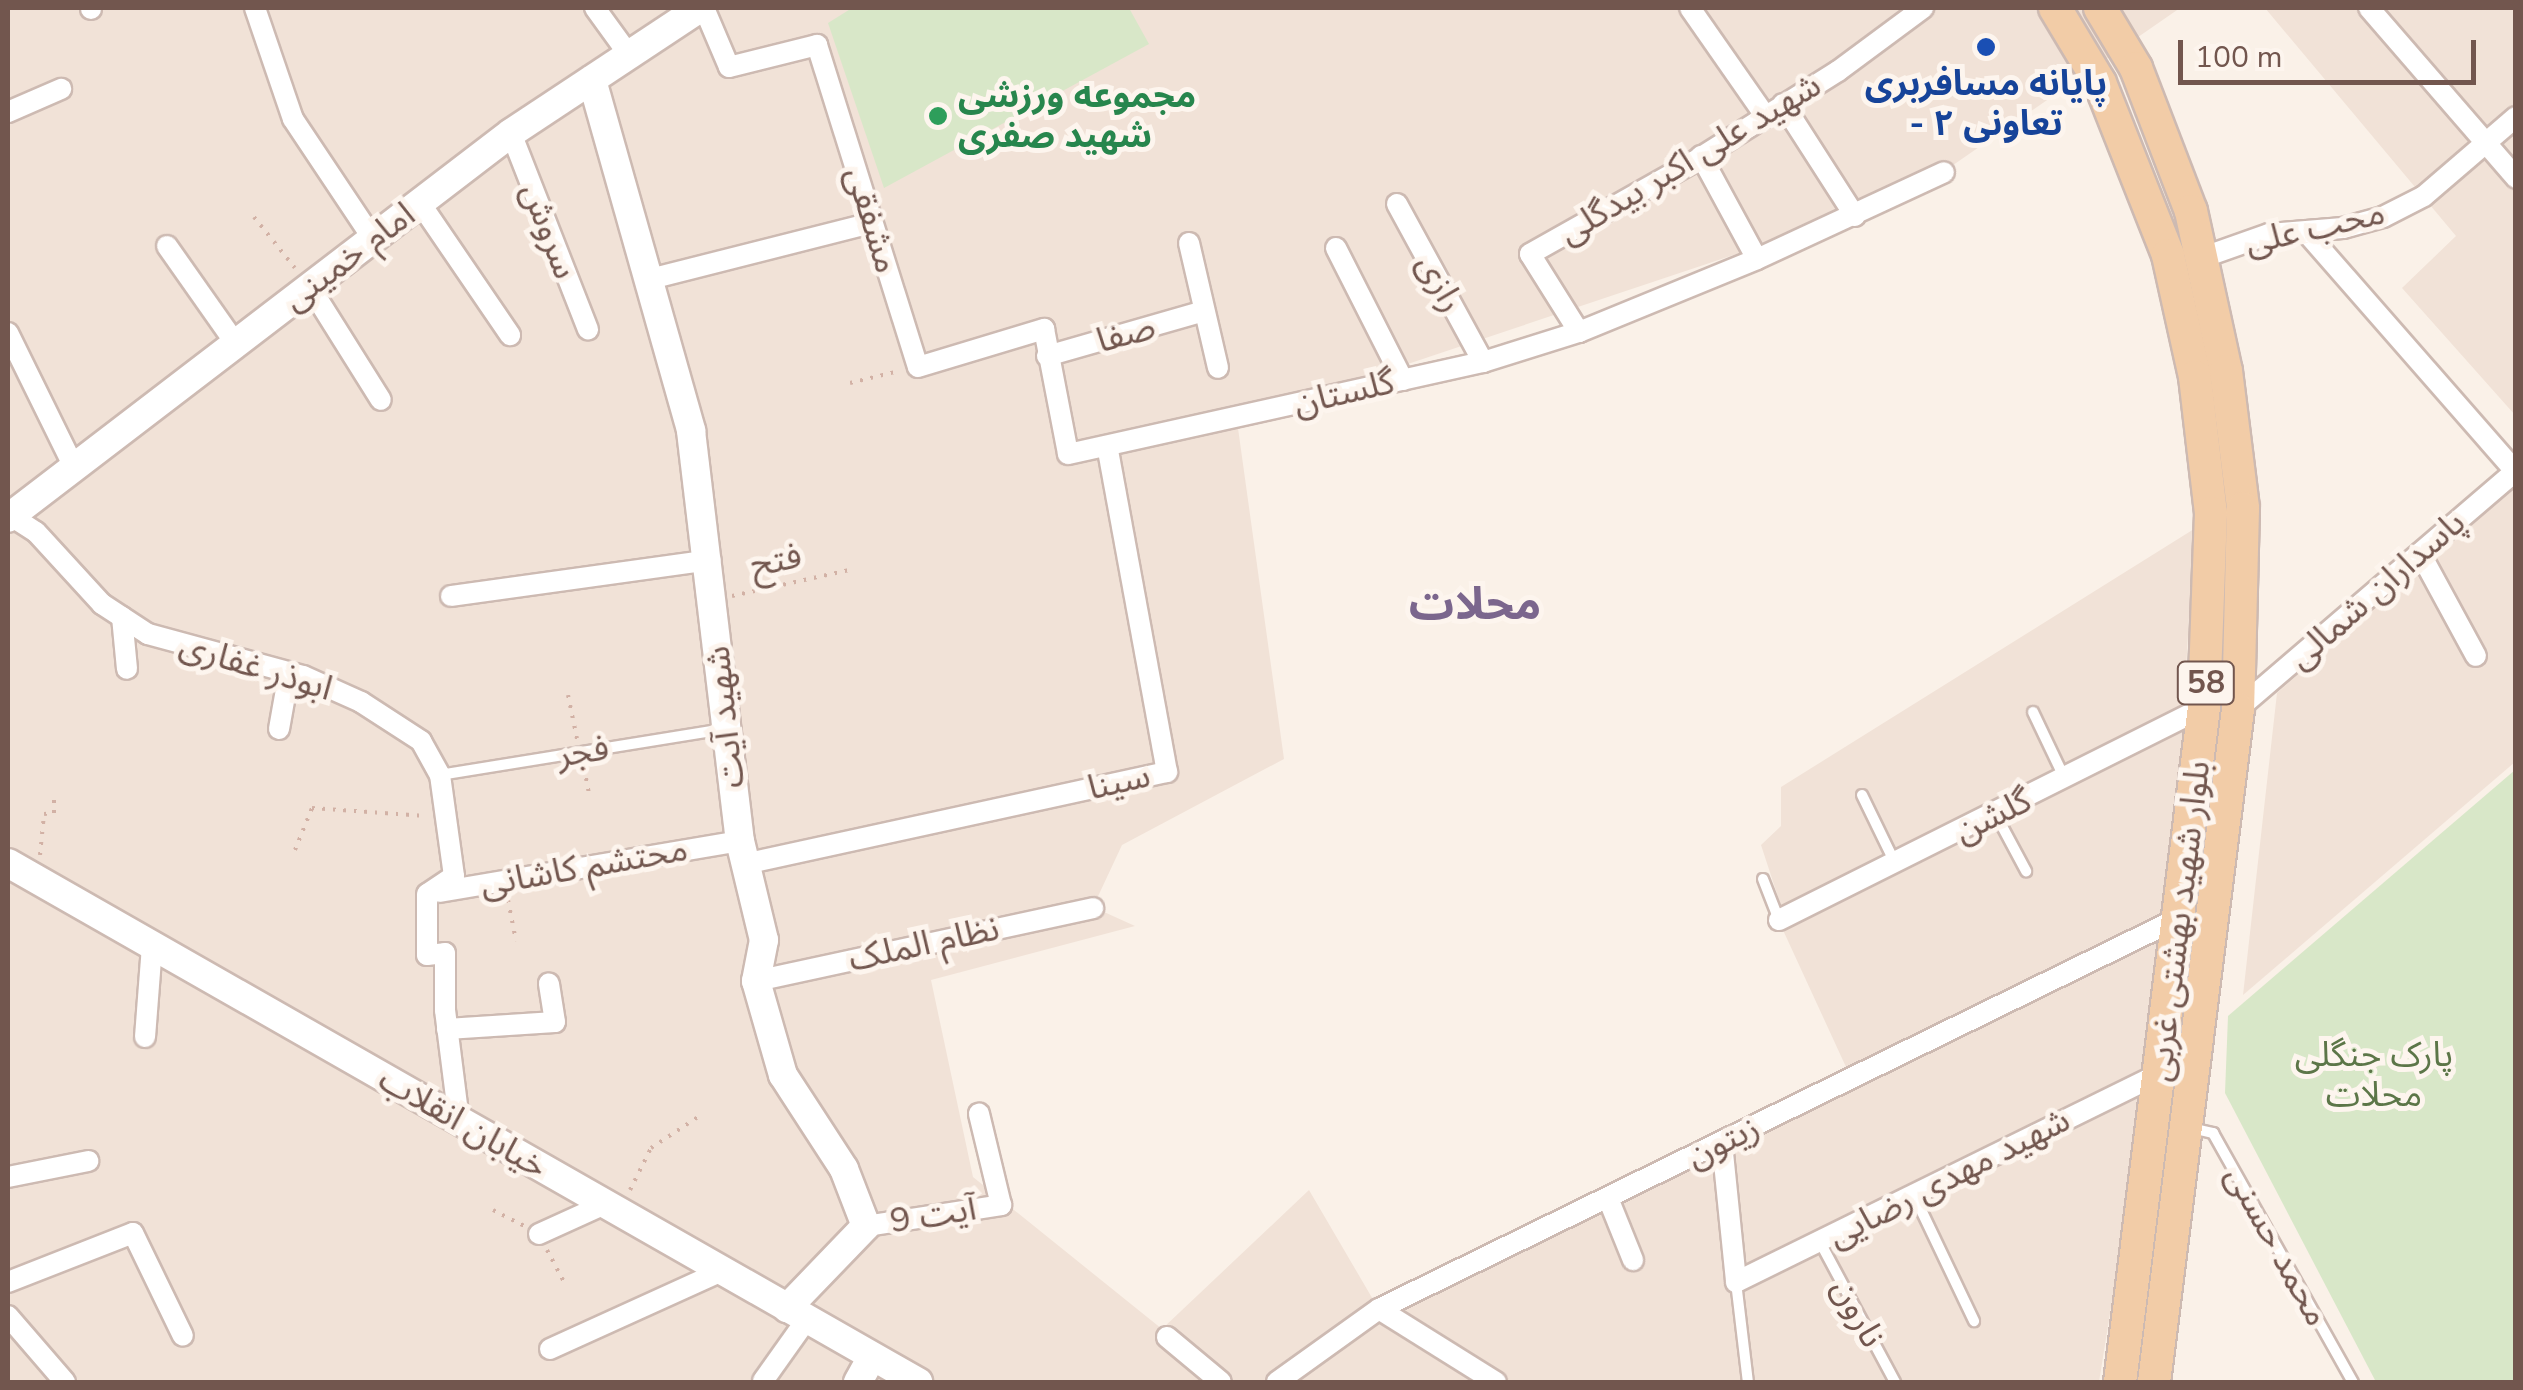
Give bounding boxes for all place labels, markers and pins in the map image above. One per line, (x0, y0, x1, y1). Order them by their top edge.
marker: پایانه مسافربری - تعاونی ۲ (1975, 36, 1997, 58)
place label: پایانه مسافربری - تعاونی ۲ (1865, 63, 2107, 145)
place label: مجموعه ورزشی شهید صفری (958, 75, 1196, 157)
marker: مجموعه ورزشی شهید صفری (927, 105, 949, 127)

